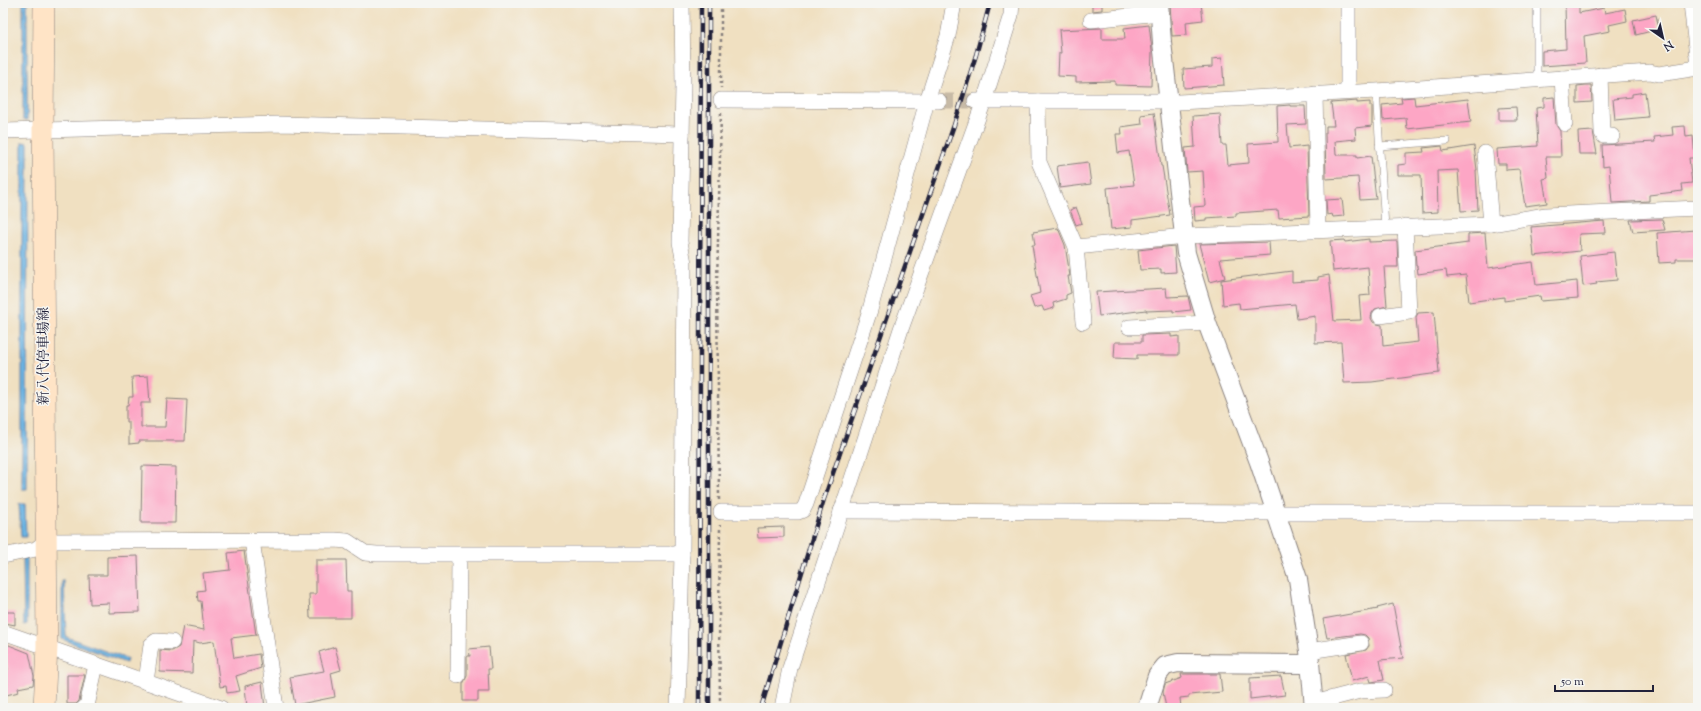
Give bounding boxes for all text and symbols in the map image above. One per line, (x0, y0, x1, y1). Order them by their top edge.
north arrow (1643, 18, 1683, 58)
text: N (1660, 36, 1677, 55)
street label: 新八代停車場線 (35, 307, 55, 405)
scale bar (1555, 667, 1653, 693)
text: 50 m (1560, 673, 1584, 691)

